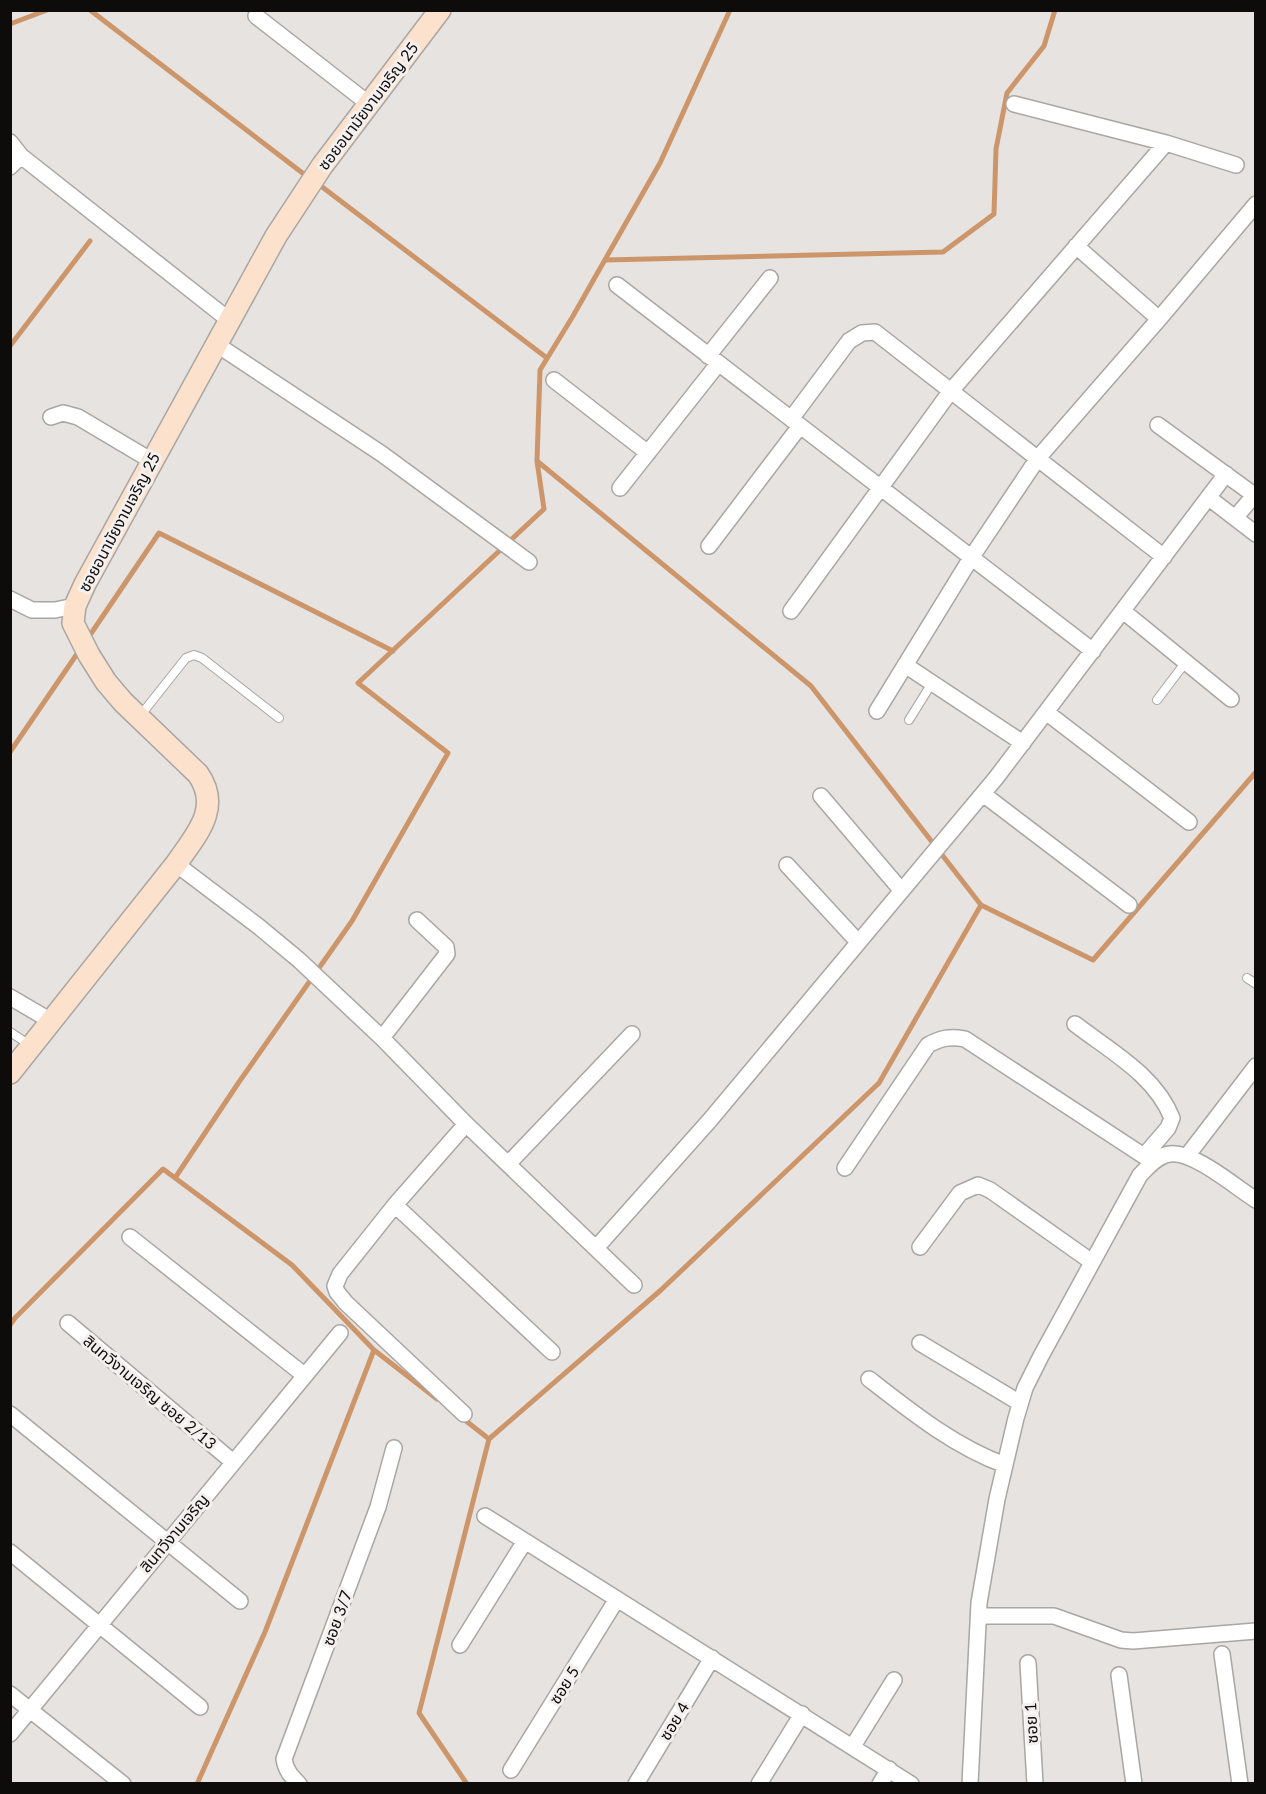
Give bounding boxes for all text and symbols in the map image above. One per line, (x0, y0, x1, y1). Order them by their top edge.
street label: ซอยอนามัยงามเจริญ 25 (313, 38, 422, 173)
street label: ซอยอนามัยงามเจริญ 25 (74, 449, 163, 595)
street label: สินทวีงามเจริญ ซอย 2/13 (80, 1331, 221, 1453)
street label: สินทวีงามเจริญ (135, 1490, 212, 1576)
street label: ซอย 3/7 (318, 1588, 355, 1648)
street label: ซอย 5 (545, 1662, 582, 1707)
street label: ซอย 4 (655, 1698, 692, 1743)
street label: ซอย 1 (1020, 1702, 1041, 1744)

